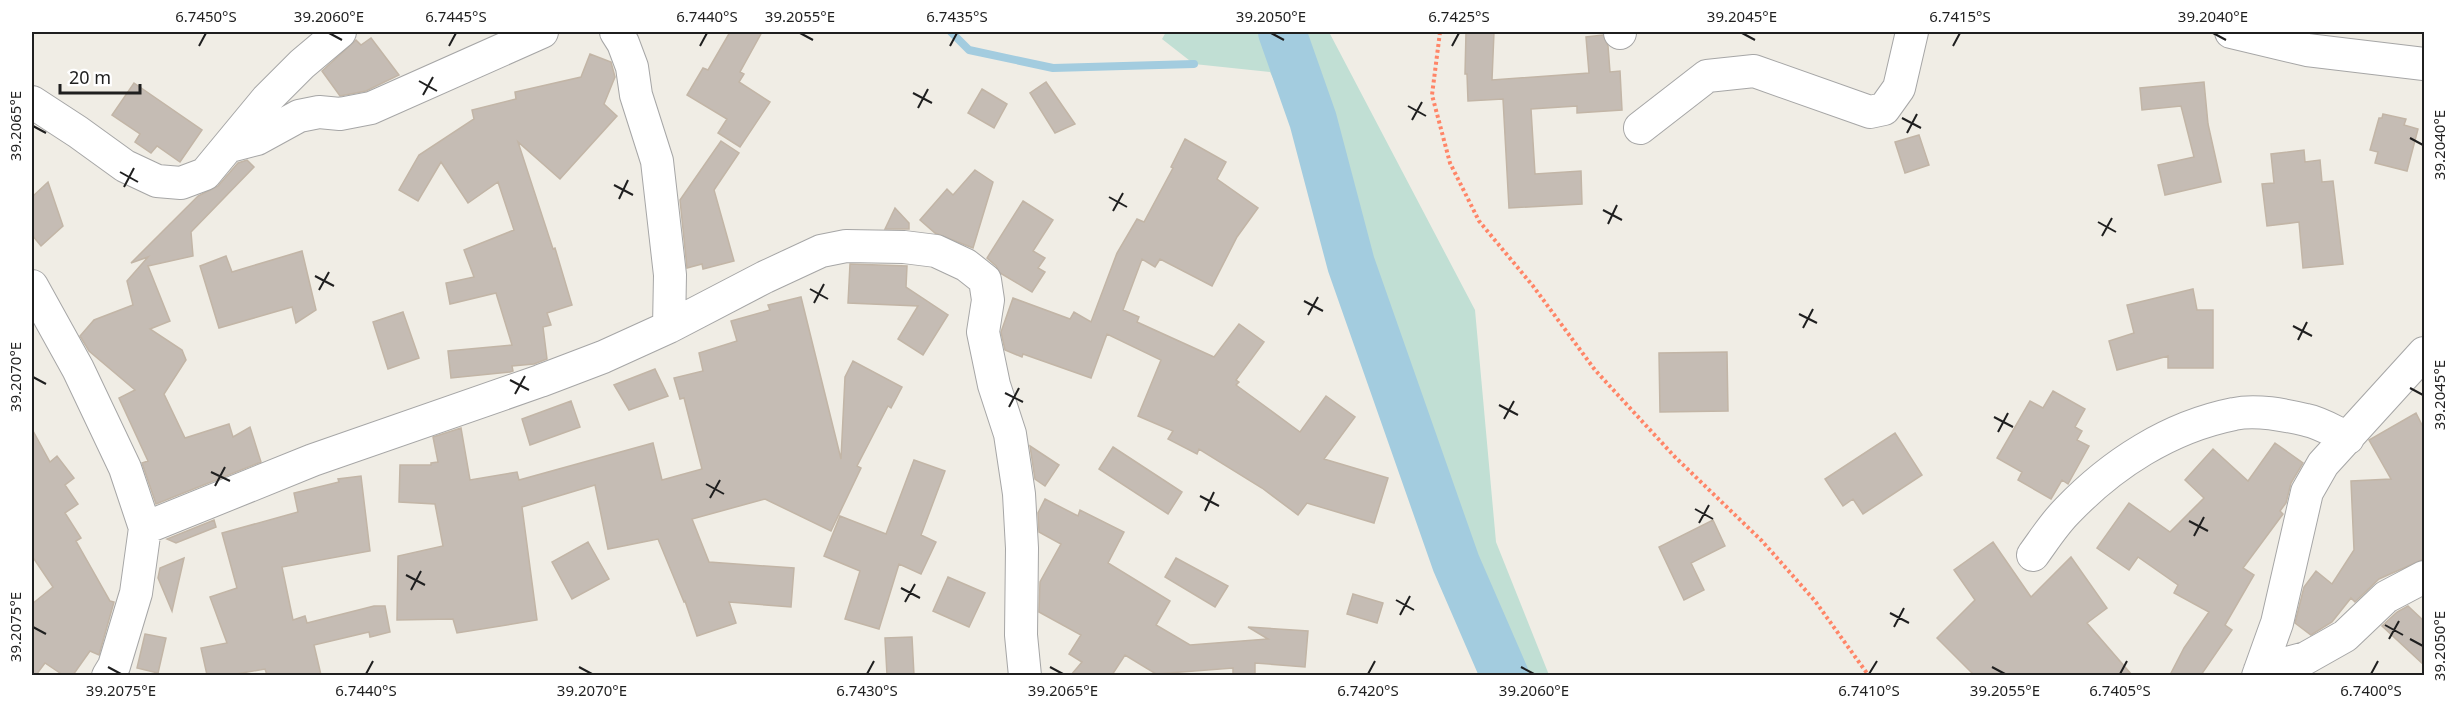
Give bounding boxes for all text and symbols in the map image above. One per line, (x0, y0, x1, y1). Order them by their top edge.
text: 6.7450°S (175, 6, 237, 26)
text: 39.2060°E (294, 6, 364, 26)
text: 6.7445°S (425, 6, 487, 26)
text: 6.7440°S (676, 6, 738, 26)
text: 39.2055°E (765, 6, 835, 26)
text: 6.7435°S (926, 6, 988, 26)
text: 39.2050°E (1236, 6, 1306, 26)
text: 6.7425°S (1428, 6, 1490, 26)
text: 39.2045°E (1707, 6, 1777, 26)
text: 6.7415°S (1929, 6, 1991, 26)
text: 39.2040°E (2178, 6, 2248, 26)
scale bar (60, 57, 140, 95)
text: 20 m (69, 65, 111, 89)
text: 39.2065°E (5, 91, 25, 161)
text: 39.2040°E (2429, 110, 2449, 180)
text: 39.2070°E (5, 342, 25, 412)
text: 39.2045°E (2429, 360, 2449, 430)
text: 39.2075°E (5, 592, 25, 662)
text: 39.2050°E (2429, 611, 2449, 681)
text: 39.2075°E (86, 680, 156, 700)
text: 6.7440°S (335, 680, 397, 700)
text: 39.2070°E (557, 680, 627, 700)
text: 6.7430°S (836, 680, 898, 700)
text: 39.2065°E (1028, 680, 1098, 700)
text: 6.7420°S (1337, 680, 1399, 700)
text: 39.2060°E (1499, 680, 1569, 700)
text: 6.7410°S (1838, 680, 1900, 700)
text: 39.2055°E (1970, 680, 2040, 700)
text: 6.7405°S (2089, 680, 2151, 700)
text: 6.7400°S (2340, 680, 2402, 700)

